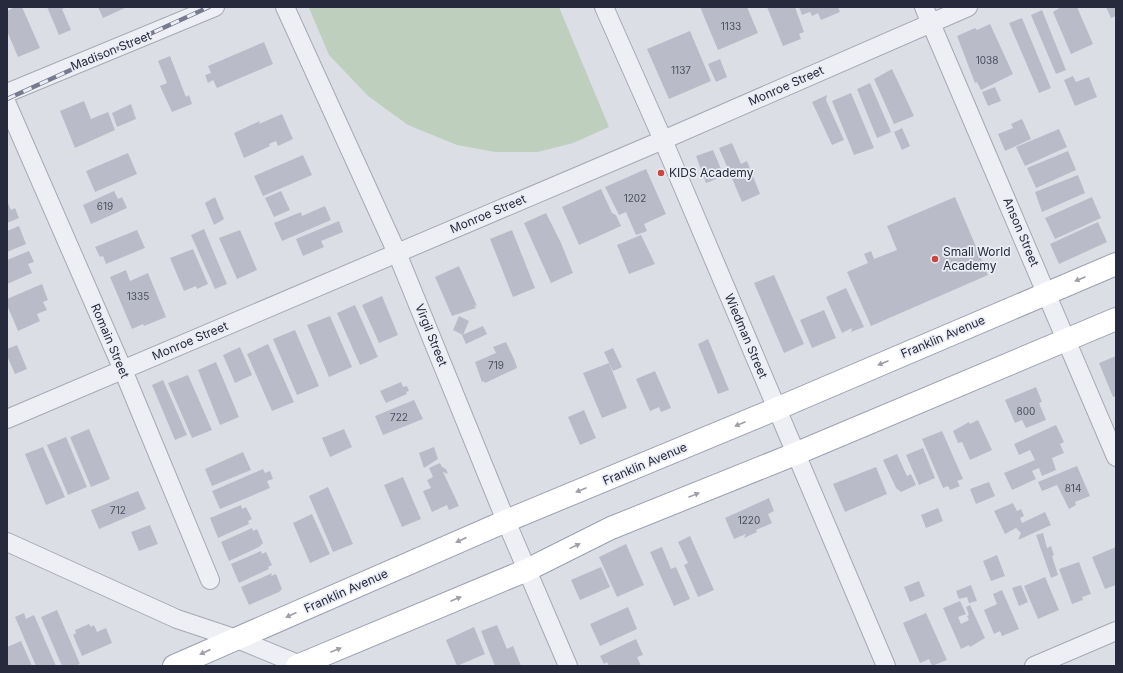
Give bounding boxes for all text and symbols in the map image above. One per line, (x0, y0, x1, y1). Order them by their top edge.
house number: 1133 (721, 20, 741, 32)
street label: Madison Street (68, 28, 153, 74)
house number: 1038 (976, 54, 998, 66)
street label: Monroe Street (746, 62, 826, 109)
house number: 1137 (671, 64, 691, 76)
place label: KIDS Academy (669, 165, 754, 180)
marker: KIDS Academy (656, 168, 666, 178)
street label: Monroe Street (448, 191, 528, 236)
house number: 1202 (624, 192, 646, 204)
street label: Anson Street (1000, 195, 1043, 269)
house number: 619 (97, 200, 113, 212)
place label: Small World Academy (943, 244, 1011, 273)
marker: Small World Academy (930, 254, 940, 264)
one-way arrow (1074, 276, 1086, 282)
house number: 1335 (127, 290, 149, 302)
street label: Wiedman Street (722, 291, 771, 381)
street label: Romain Street (88, 301, 133, 380)
street label: Virgil Street (412, 301, 451, 368)
street label: Franklin Avenue (898, 312, 987, 361)
street label: Monroe Street (150, 318, 230, 363)
house number: 719 (488, 359, 504, 371)
one-way arrow (878, 360, 889, 366)
house number: 800 (1017, 405, 1035, 417)
house number: 722 (390, 411, 408, 423)
one-way arrow (735, 421, 746, 427)
street label: Franklin Avenue (600, 439, 689, 488)
house number: 814 (1065, 482, 1081, 494)
one-way arrow (576, 487, 587, 493)
one-way arrow (688, 491, 700, 497)
house number: 712 (110, 504, 126, 516)
house number: 1220 (738, 514, 760, 526)
one-way arrow (455, 538, 467, 544)
one-way arrow (569, 543, 580, 549)
street label: Franklin Avenue (302, 565, 390, 616)
one-way arrow (450, 596, 462, 603)
one-way arrow (285, 612, 297, 618)
one-way arrow (331, 646, 343, 652)
one-way arrow (199, 650, 211, 656)

